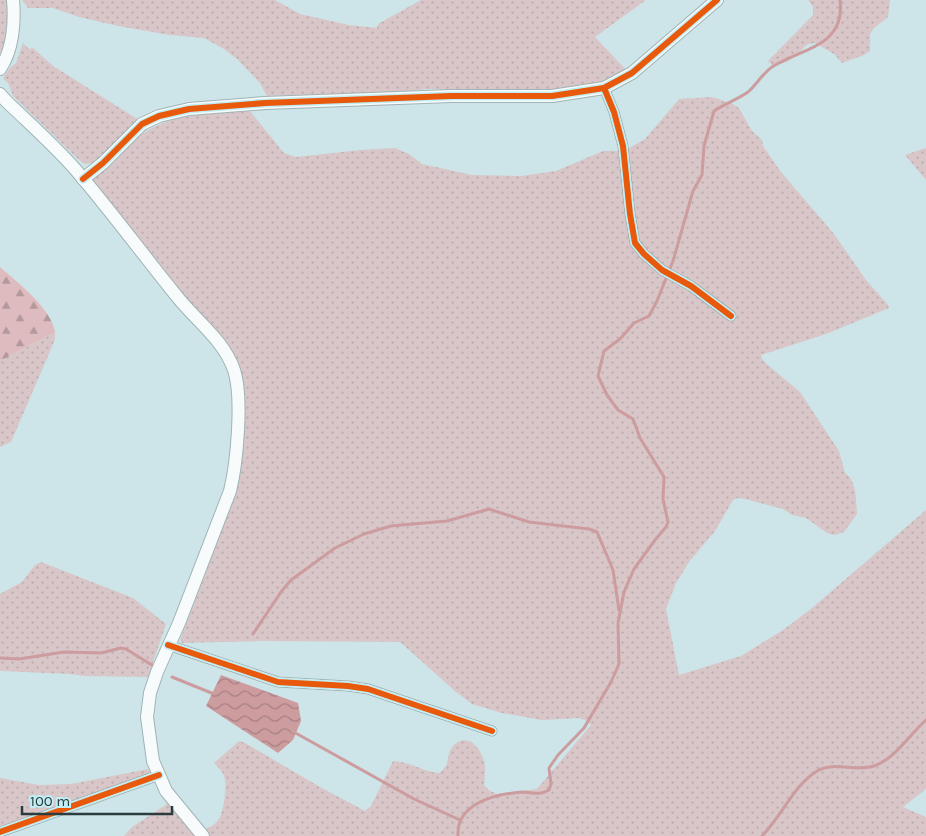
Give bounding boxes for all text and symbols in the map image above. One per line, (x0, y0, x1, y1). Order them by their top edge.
scale bar (22, 784, 172, 816)
text: 100 m (30, 792, 70, 810)

